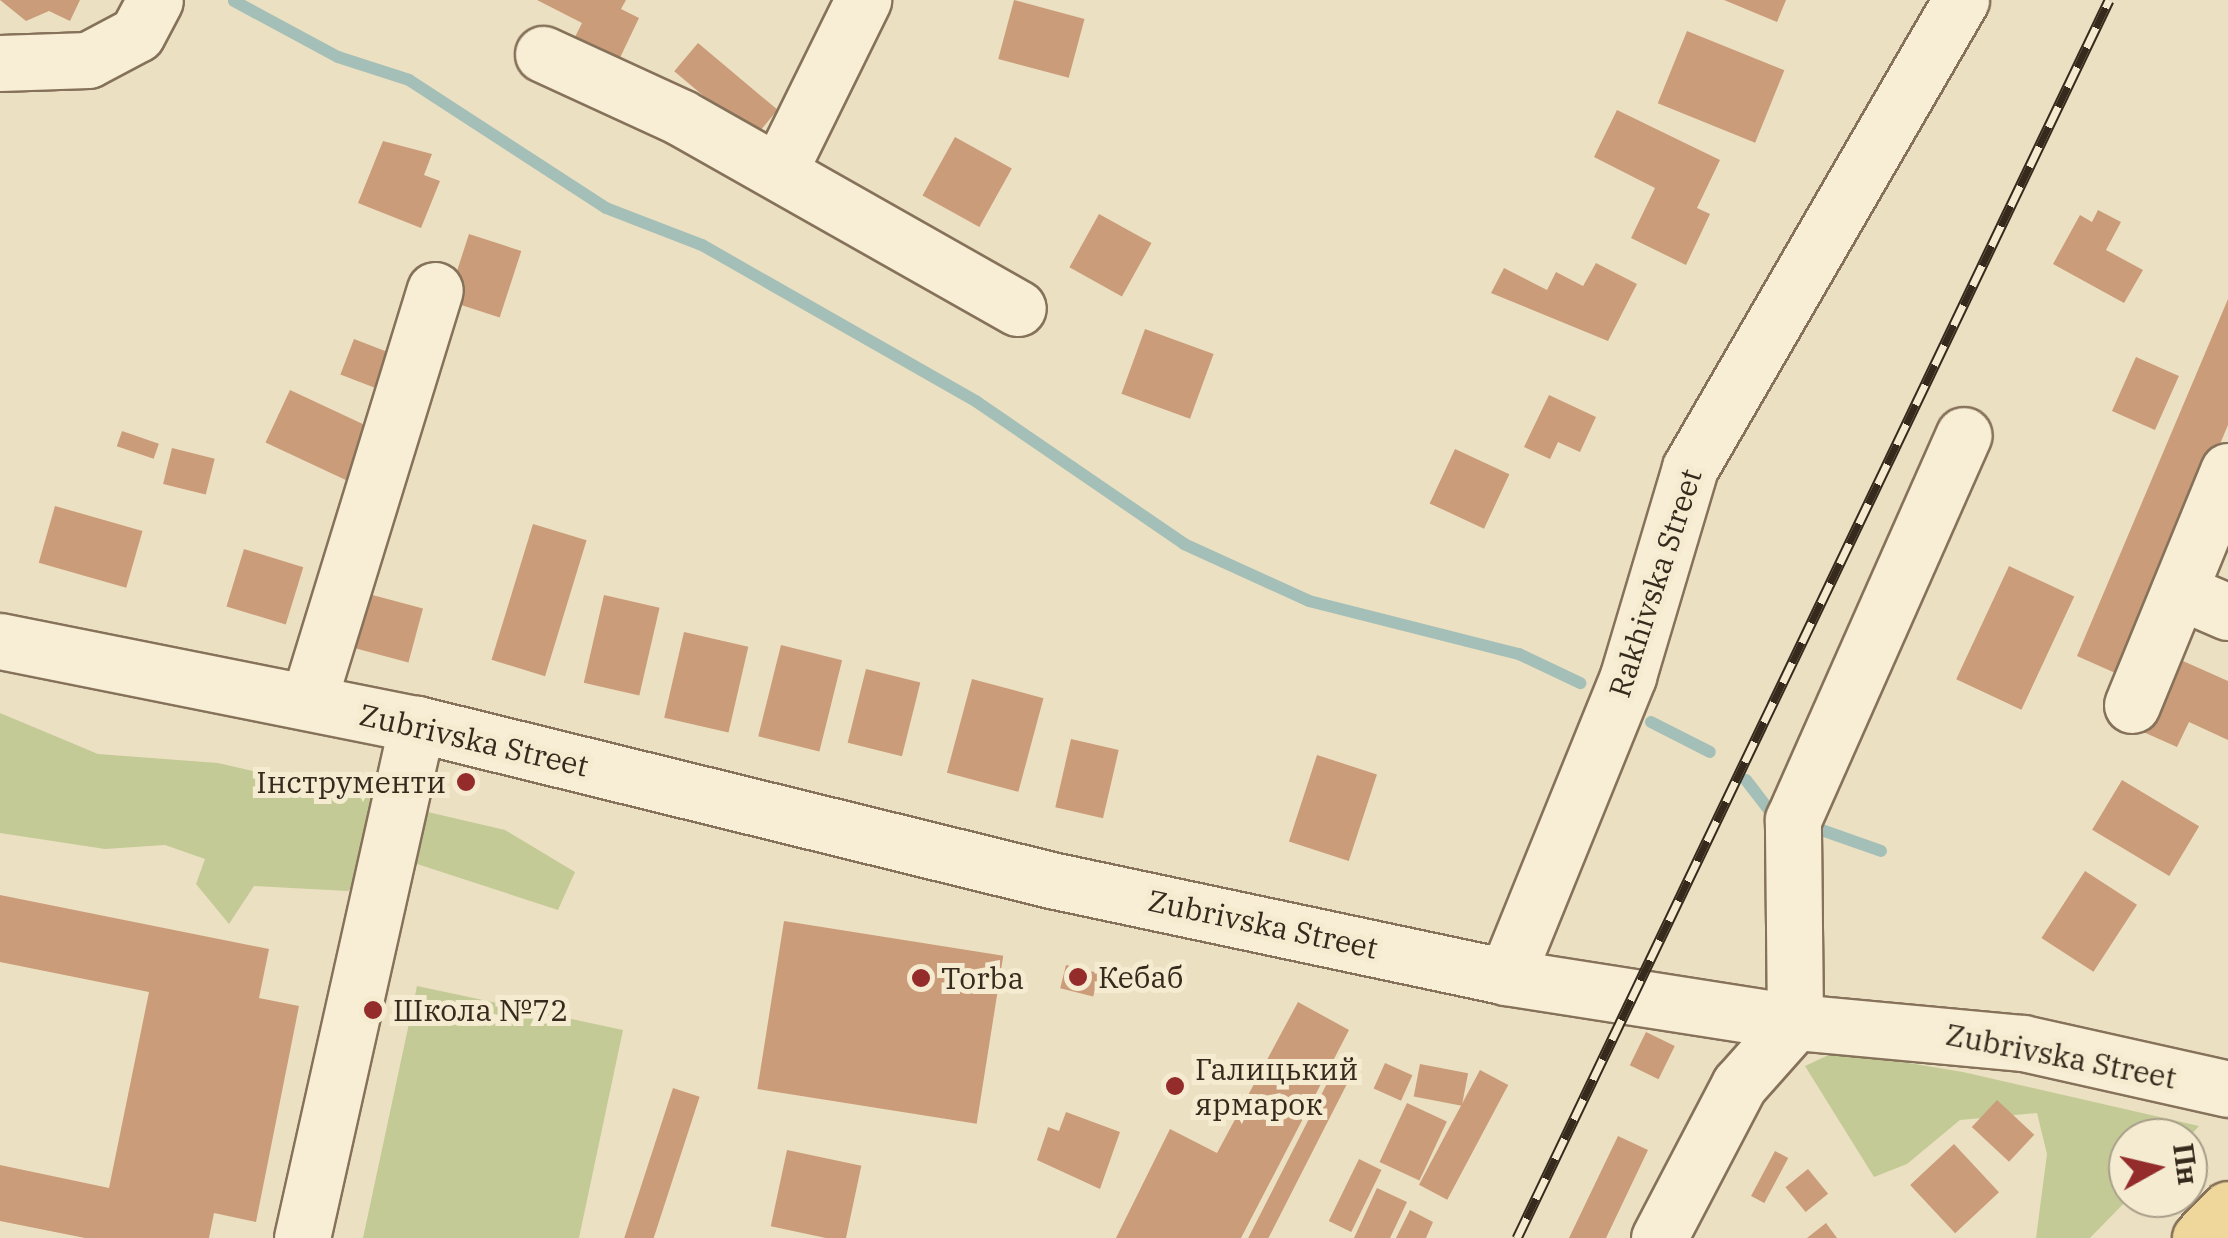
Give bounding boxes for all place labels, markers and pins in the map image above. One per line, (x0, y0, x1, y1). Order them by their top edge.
place label: Інструменти (256, 764, 446, 800)
marker: Інструменти (455, 771, 477, 793)
place label: Кебаб (1098, 959, 1183, 995)
place label: Torba (941, 960, 1024, 996)
marker: Кебаб (1067, 966, 1089, 988)
marker: Torba (910, 967, 932, 989)
place label: Школа №72 (393, 992, 568, 1028)
marker: Школа №72 (362, 999, 384, 1021)
place label: Галицький ярмарок (1195, 1051, 1358, 1122)
marker: Галицький ярмарок (1164, 1075, 1186, 1097)

